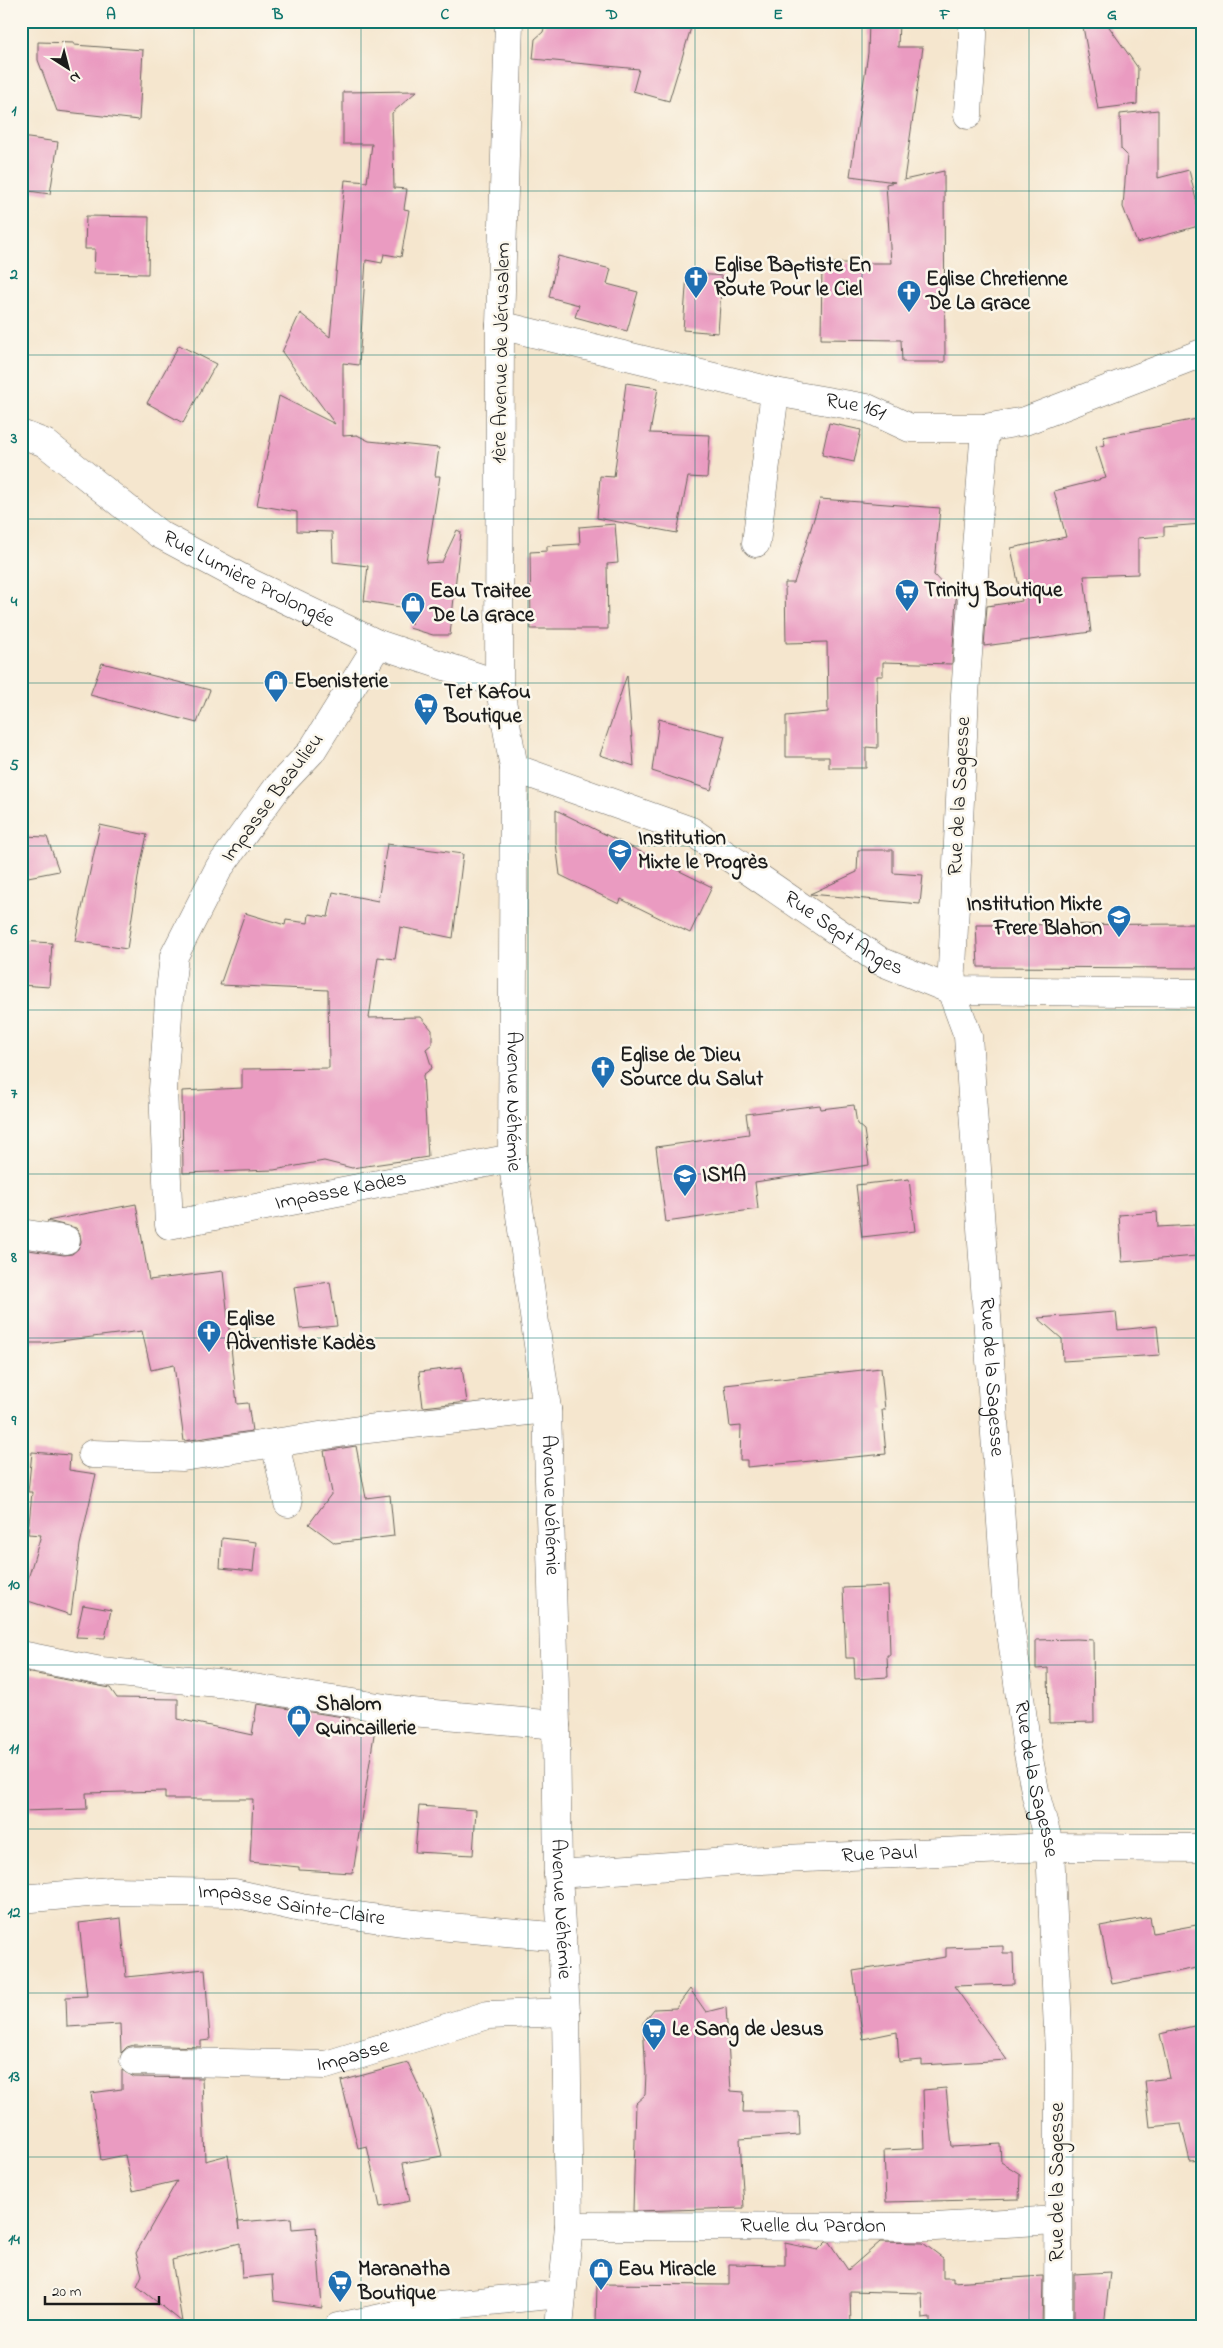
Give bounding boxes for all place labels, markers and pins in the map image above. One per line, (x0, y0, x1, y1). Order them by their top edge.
place label: Eglise Baptiste En Route Pour le Ciel (714, 251, 871, 305)
church icon: Eglise Baptiste En Route Pour le Ciel (683, 265, 709, 299)
place label: Eglise Chretienne De La Grace (925, 265, 1068, 319)
church icon: Eglise Chretienne De La Grace (896, 279, 922, 313)
place label: Trinity Boutique (924, 576, 1063, 608)
place label: Eau Traitee De La Grace (429, 577, 535, 631)
supermarket icon: Trinity Boutique (894, 578, 920, 612)
shop icon: Eau Traitee De La Grace (400, 591, 426, 625)
place label: Ebenisterie (294, 667, 389, 697)
shop icon: Ebenisterie (263, 669, 289, 703)
place label: Tet Kafou Boutique (443, 678, 531, 732)
supermarket icon: Tet Kafou Boutique (413, 692, 439, 726)
place label: Institution Mixte le Progrès (638, 824, 769, 880)
school or university icon: Institution Mixte le Progrès (607, 838, 633, 872)
place label: Institution Mixte Frere Blahon (966, 890, 1103, 944)
school or university icon: Institution Mixte Frere Blahon (1106, 904, 1132, 938)
place label: Eglise de Dieu Source du Salut (620, 1041, 764, 1095)
church icon: Eglise de Dieu Source du Salut (590, 1055, 616, 1089)
place label: ISMA (702, 1161, 746, 1191)
school or university icon: ISMA (672, 1163, 698, 1197)
place label: Eglise Adventiste Kadès (226, 1305, 376, 1359)
church icon: Eglise Adventiste Kadès (196, 1319, 222, 1353)
place label: Shalom Quincaillerie (316, 1690, 417, 1744)
shop icon: Shalom Quincaillerie (286, 1704, 312, 1738)
place label: Le Sang de Jesus (672, 2015, 824, 2047)
supermarket icon: Le Sang de Jesus (641, 2017, 667, 2051)
place label: Maranatha Boutique (357, 2255, 450, 2309)
place label: Eau Miracle (618, 2255, 716, 2285)
shop icon: Eau Miracle (588, 2257, 614, 2291)
supermarket icon: Maranatha Boutique (327, 2269, 353, 2303)

